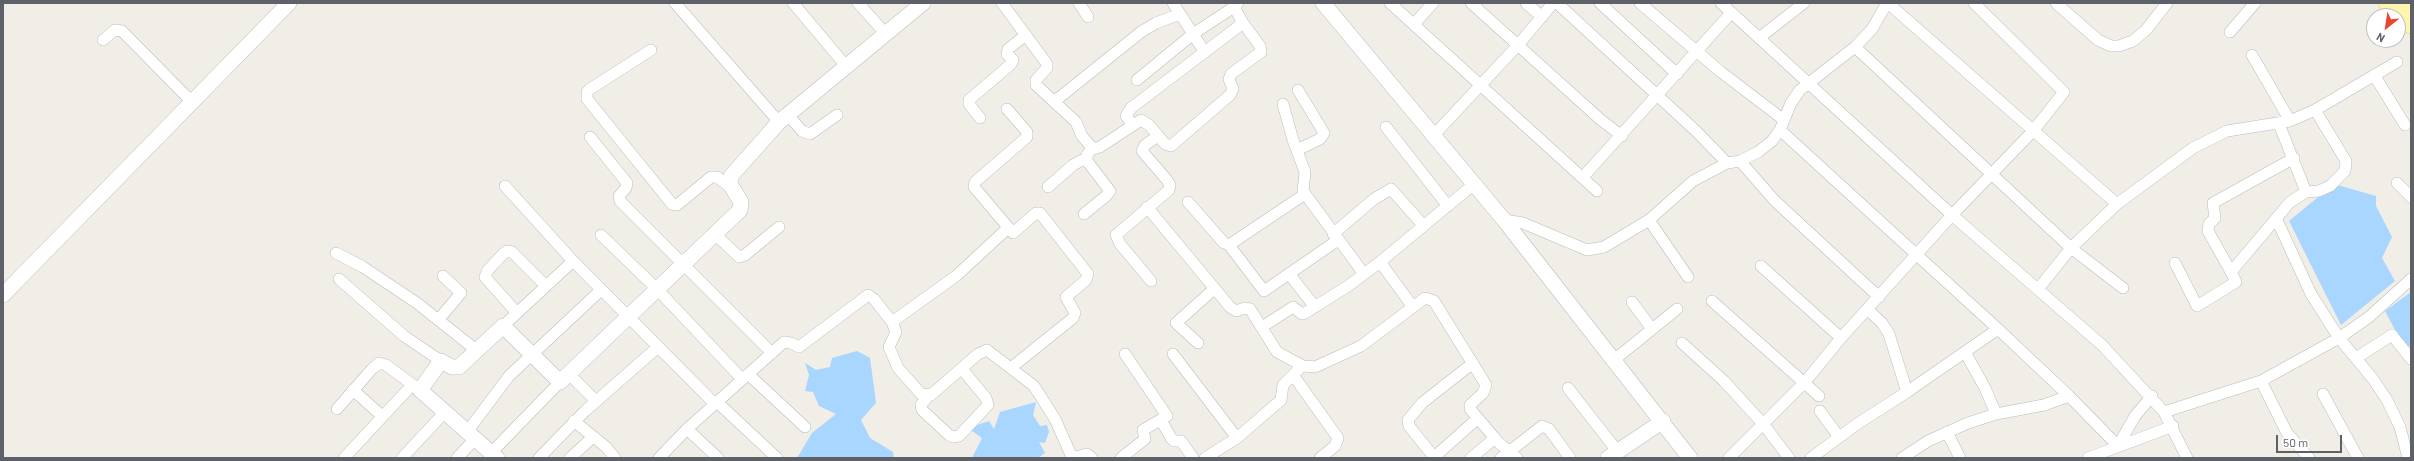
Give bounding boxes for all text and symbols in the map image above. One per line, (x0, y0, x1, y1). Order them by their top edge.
north arrow (2366, 8, 2406, 48)
text: N (2374, 31, 2387, 45)
scale bar (2278, 427, 2344, 453)
text: 50 m (2283, 435, 2308, 449)

